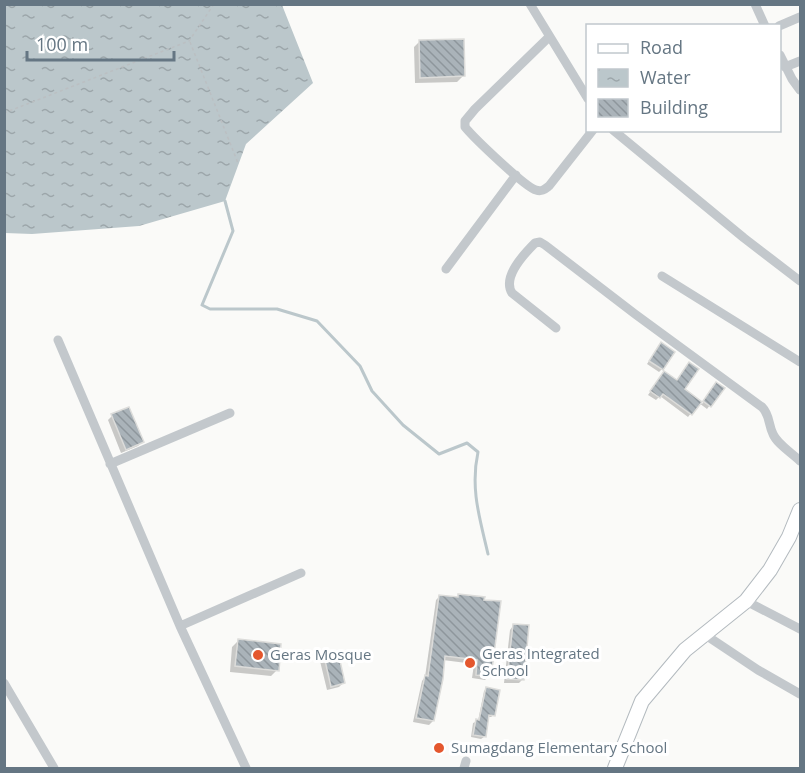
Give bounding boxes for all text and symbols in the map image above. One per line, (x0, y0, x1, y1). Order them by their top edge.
scale bar (27, 24, 174, 62)
legend (586, 24, 781, 132)
text: 100 m (36, 32, 88, 56)
text: Road (640, 35, 683, 59)
text: Water (640, 65, 691, 89)
text: Building (640, 95, 708, 119)
place label: Geras Integrated School (482, 643, 600, 680)
place label: Geras Mosque (270, 644, 371, 664)
marker: Geras Mosque (251, 648, 265, 662)
marker: Geras Integrated School (463, 656, 477, 670)
place label: Sumagdang Elementary School (451, 737, 667, 757)
marker: Sumagdang Elementary School (432, 741, 446, 755)

